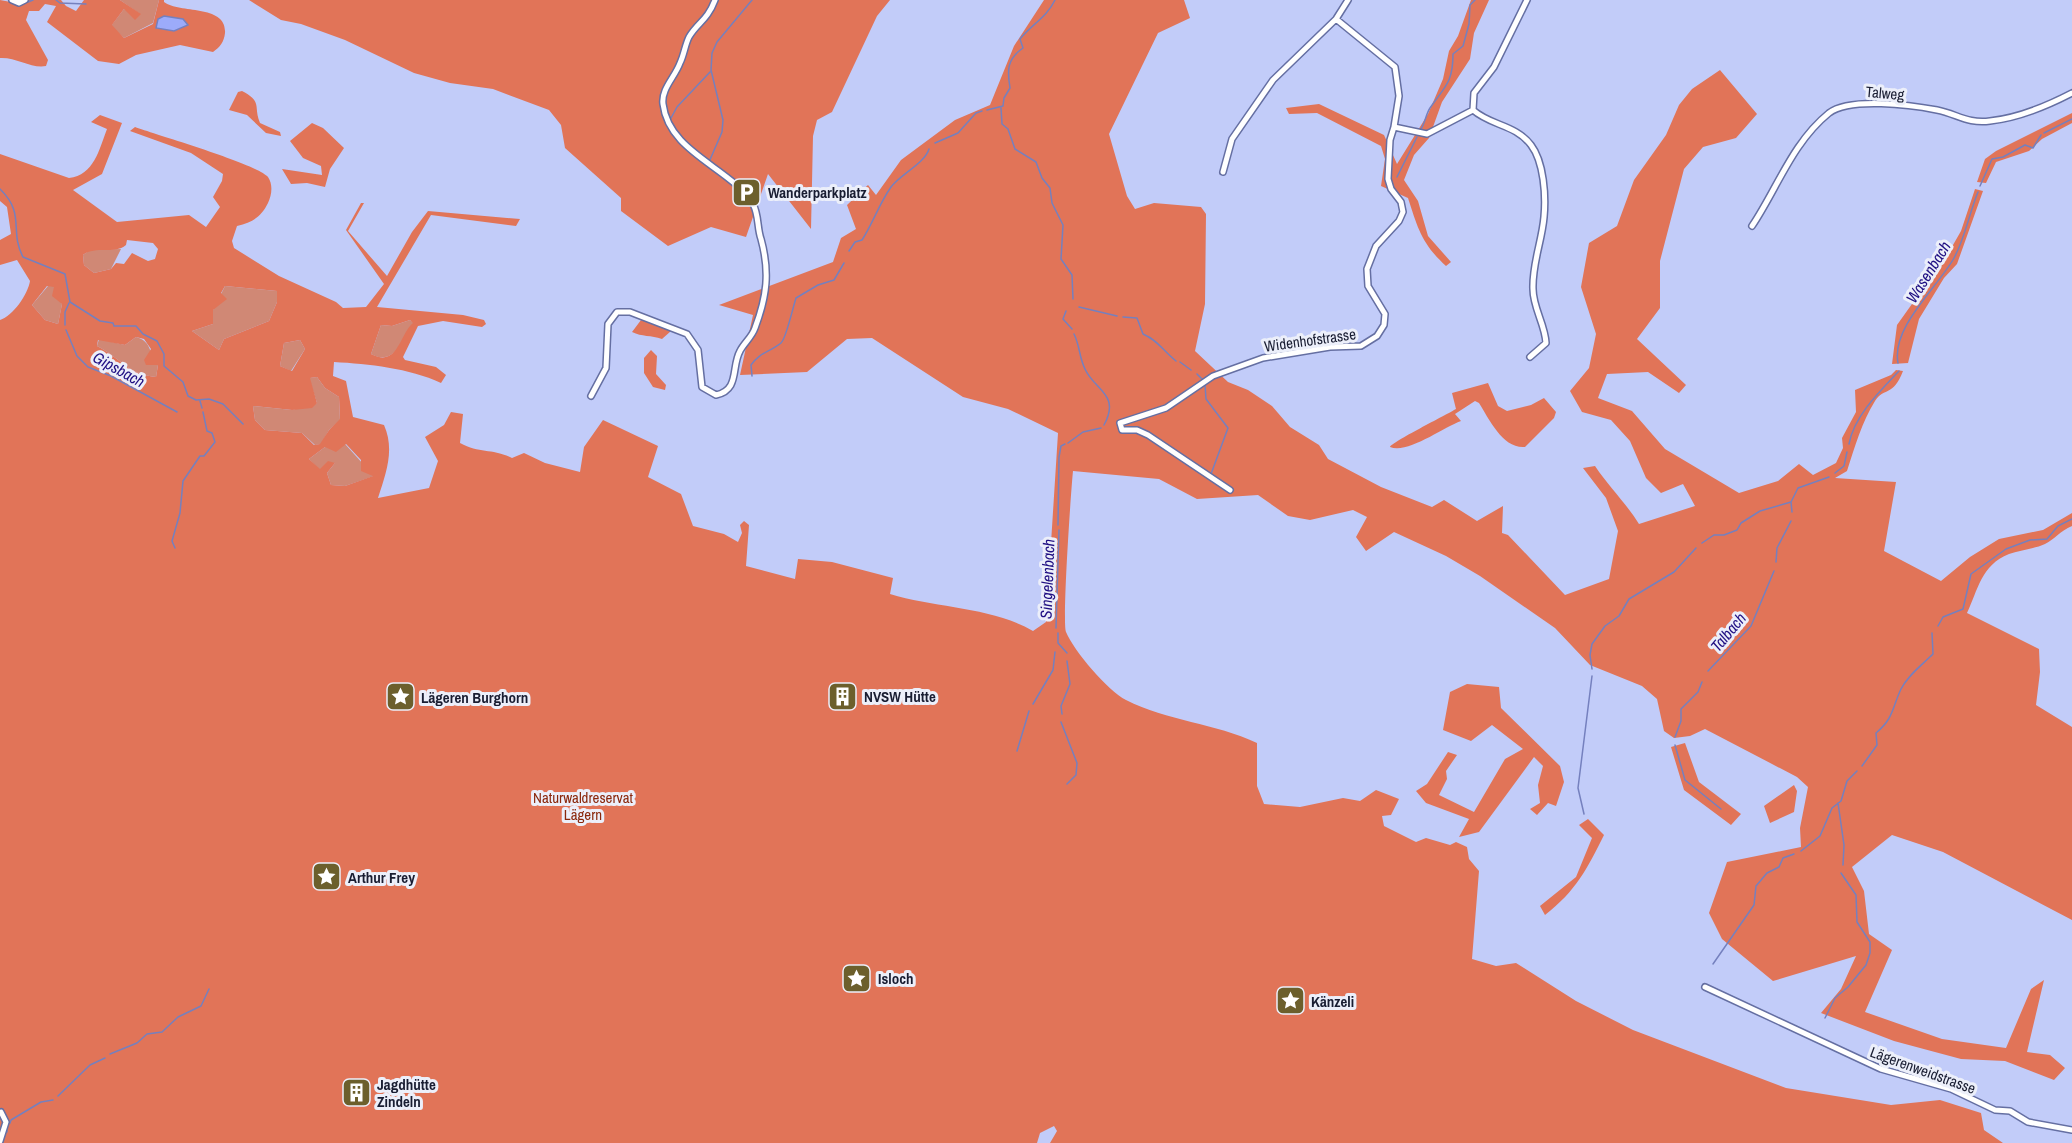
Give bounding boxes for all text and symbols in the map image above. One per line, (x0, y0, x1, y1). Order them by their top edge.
street label: Talweg (1865, 81, 1905, 105)
parking icon: Wanderparkplatz (731, 176, 763, 208)
place label: Wanderparkplatz (768, 182, 867, 203)
water label: Wasenbach (1900, 237, 1956, 307)
street label: Widenhofstrasse (1263, 323, 1357, 357)
water label: Gipsbach (89, 346, 149, 392)
water label: Singelenbach (1035, 539, 1059, 619)
water label: Talbach (1705, 608, 1751, 656)
building icon: NVSW Hütte (827, 680, 859, 712)
place icon: Lägeren Burghorn (384, 681, 416, 713)
place label: NVSW Hütte (864, 686, 936, 707)
place label: Lägeren Burghorn (421, 687, 528, 708)
park label: Naturwaldreservat Lägern (533, 787, 633, 825)
place icon: Arthur Frey (311, 861, 343, 893)
place label: Arthur Frey (348, 867, 415, 888)
place icon: Isloch (841, 962, 873, 994)
place label: Isloch (878, 968, 914, 989)
place icon: Känzeli (1274, 985, 1306, 1017)
place label: Känzeli (1311, 991, 1354, 1012)
street label: Lägerenweidstrasse (1867, 1041, 1979, 1099)
place label: Jagdhütte Zindeln (377, 1074, 436, 1112)
building icon: Jagdhütte Zindeln (340, 1077, 372, 1109)

